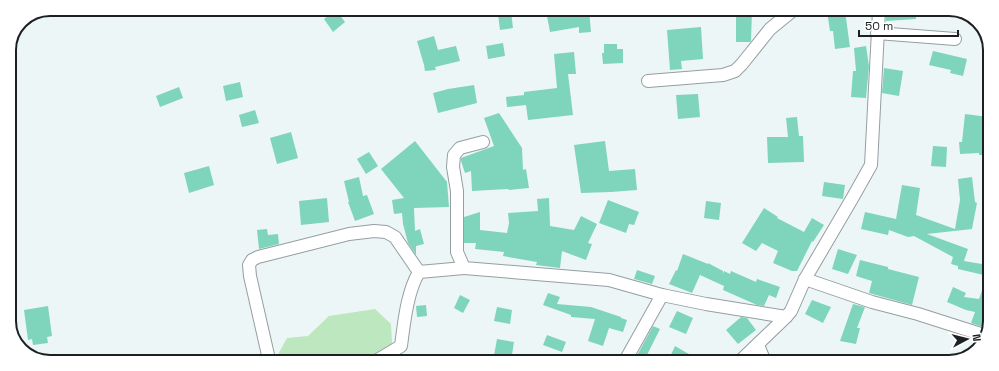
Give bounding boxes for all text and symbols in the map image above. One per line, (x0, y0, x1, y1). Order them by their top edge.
scale bar (859, 12, 958, 38)
text: 50 m (865, 18, 893, 34)
north arrow (947, 319, 987, 359)
text: N (970, 333, 984, 342)

